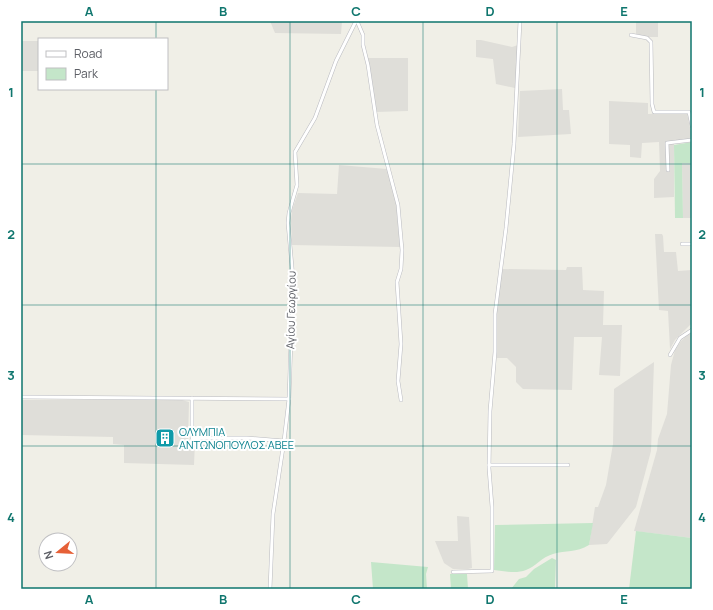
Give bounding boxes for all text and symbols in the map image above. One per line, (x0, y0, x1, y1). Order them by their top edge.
text: A (85, 2, 94, 20)
text: B (219, 2, 227, 20)
text: C (351, 2, 361, 20)
text: D (485, 2, 495, 20)
text: E (620, 2, 628, 20)
legend (38, 38, 168, 90)
text: Road (74, 45, 102, 62)
text: Park (74, 65, 99, 82)
text: 1 (8, 83, 14, 101)
text: 1 (699, 83, 705, 101)
text: 2 (7, 225, 15, 243)
text: 2 (698, 225, 706, 243)
street label: Αγίου Γεωργίου (282, 271, 299, 349)
text: 3 (7, 366, 15, 384)
text: 3 (698, 366, 706, 384)
place label: ΟΛΥΜΠΙΑ ΑΝΤΩΝΟΠΟΥΛΟΣ ΑΒΕΕ (179, 424, 294, 452)
building icon: ΟΛΥΜΠΙΑ ΑΝΤΩΝΟΠΟΥΛΟΣ ΑΒΕΕ (154, 427, 176, 449)
text: 4 (7, 508, 15, 526)
text: 4 (698, 508, 706, 526)
north arrow (38, 532, 78, 572)
text: N (40, 549, 56, 561)
text: A (85, 590, 94, 608)
text: B (219, 590, 227, 608)
text: C (351, 590, 361, 608)
text: D (485, 590, 495, 608)
text: E (620, 590, 628, 608)

